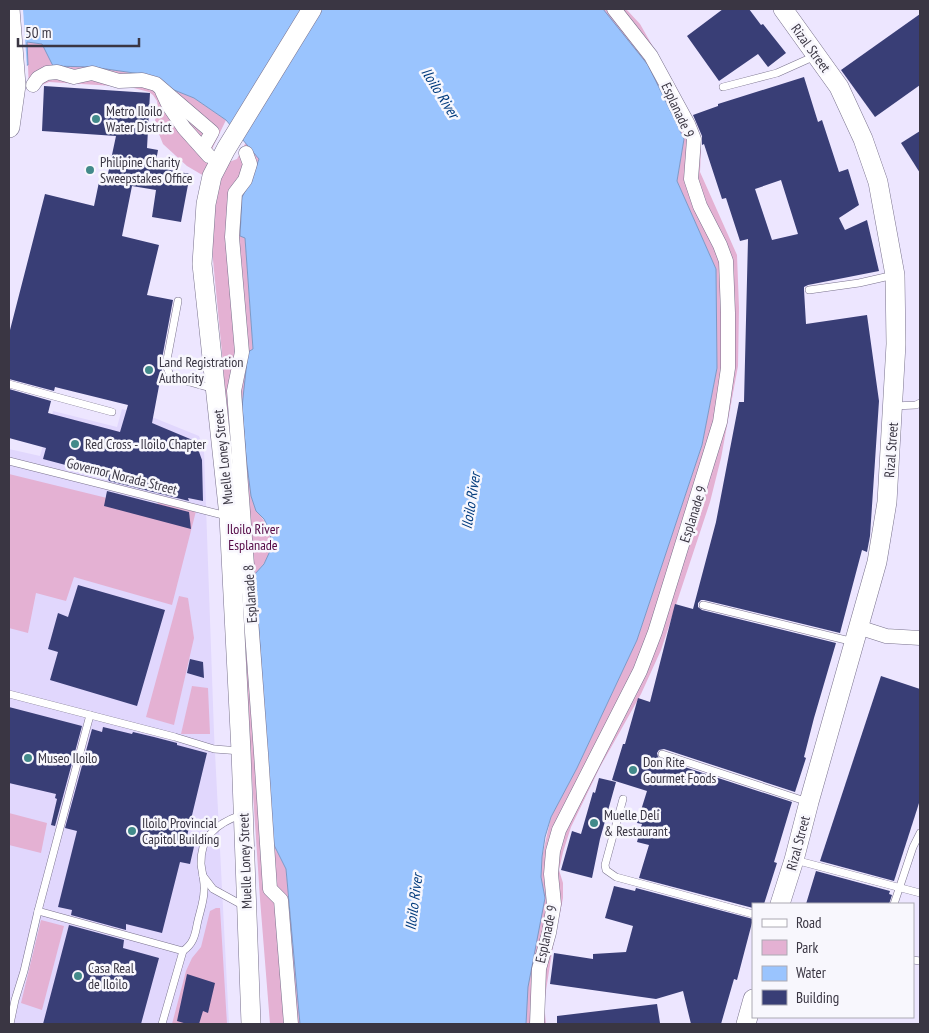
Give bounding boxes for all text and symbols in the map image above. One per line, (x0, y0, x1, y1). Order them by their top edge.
scale bar (18, 15, 139, 47)
street label: Rizal Street (787, 20, 835, 76)
text: 50 m (25, 23, 51, 42)
water label: Iloilo River (417, 64, 464, 123)
street label: Esplanade 9 (657, 80, 699, 140)
place label: Metro Iloilo Water District (106, 102, 172, 136)
marker: Metro Iloilo Water District (90, 113, 102, 125)
place label: Philipine Charity Sweepstakes Office (100, 153, 193, 187)
marker: Philipine Charity Sweepstakes Office (84, 164, 96, 176)
place label: Land Registration Authority (159, 353, 243, 387)
marker: Land Registration Authority (143, 364, 155, 376)
street label: Muelle Loney Street (209, 408, 237, 506)
street label: Rizal Street (880, 421, 902, 478)
place label: Red Cross - Iloilo Chapter (85, 435, 206, 453)
marker: Red Cross - Iloilo Chapter (69, 438, 81, 450)
street label: Governor Norada Street (65, 454, 179, 498)
water label: Iloilo River (457, 470, 485, 530)
street label: Esplanade 9 (675, 483, 711, 545)
park label: Iloilo River Esplanade (227, 520, 280, 554)
street label: Esplanade 8 (239, 564, 261, 624)
place label: Museo Iloilo (38, 749, 97, 767)
marker: Museo Iloilo (22, 752, 34, 764)
place label: Don Rite Gourmet Foods (643, 753, 717, 787)
marker: Don Rite Gourmet Foods (627, 764, 639, 776)
place label: Muelle Deli & Restaurant (604, 806, 668, 840)
street label: Muelle Loney Street (234, 813, 256, 909)
place label: Iloilo Provincial Capitol Building (142, 814, 219, 848)
street label: Rizal Street (782, 814, 814, 872)
marker: Muelle Deli & Restaurant (588, 817, 600, 829)
marker: Iloilo Provincial Capitol Building (126, 825, 138, 837)
water label: Iloilo River (401, 871, 427, 931)
street label: Esplanade 9 (531, 903, 561, 965)
legend (752, 903, 914, 1018)
text: Road (796, 913, 822, 932)
text: Park (796, 938, 818, 957)
place label: Casa Real de Iloilo (88, 959, 135, 993)
text: Water (796, 963, 827, 982)
marker: Casa Real de Iloilo (72, 970, 84, 982)
text: Building (796, 988, 839, 1007)

